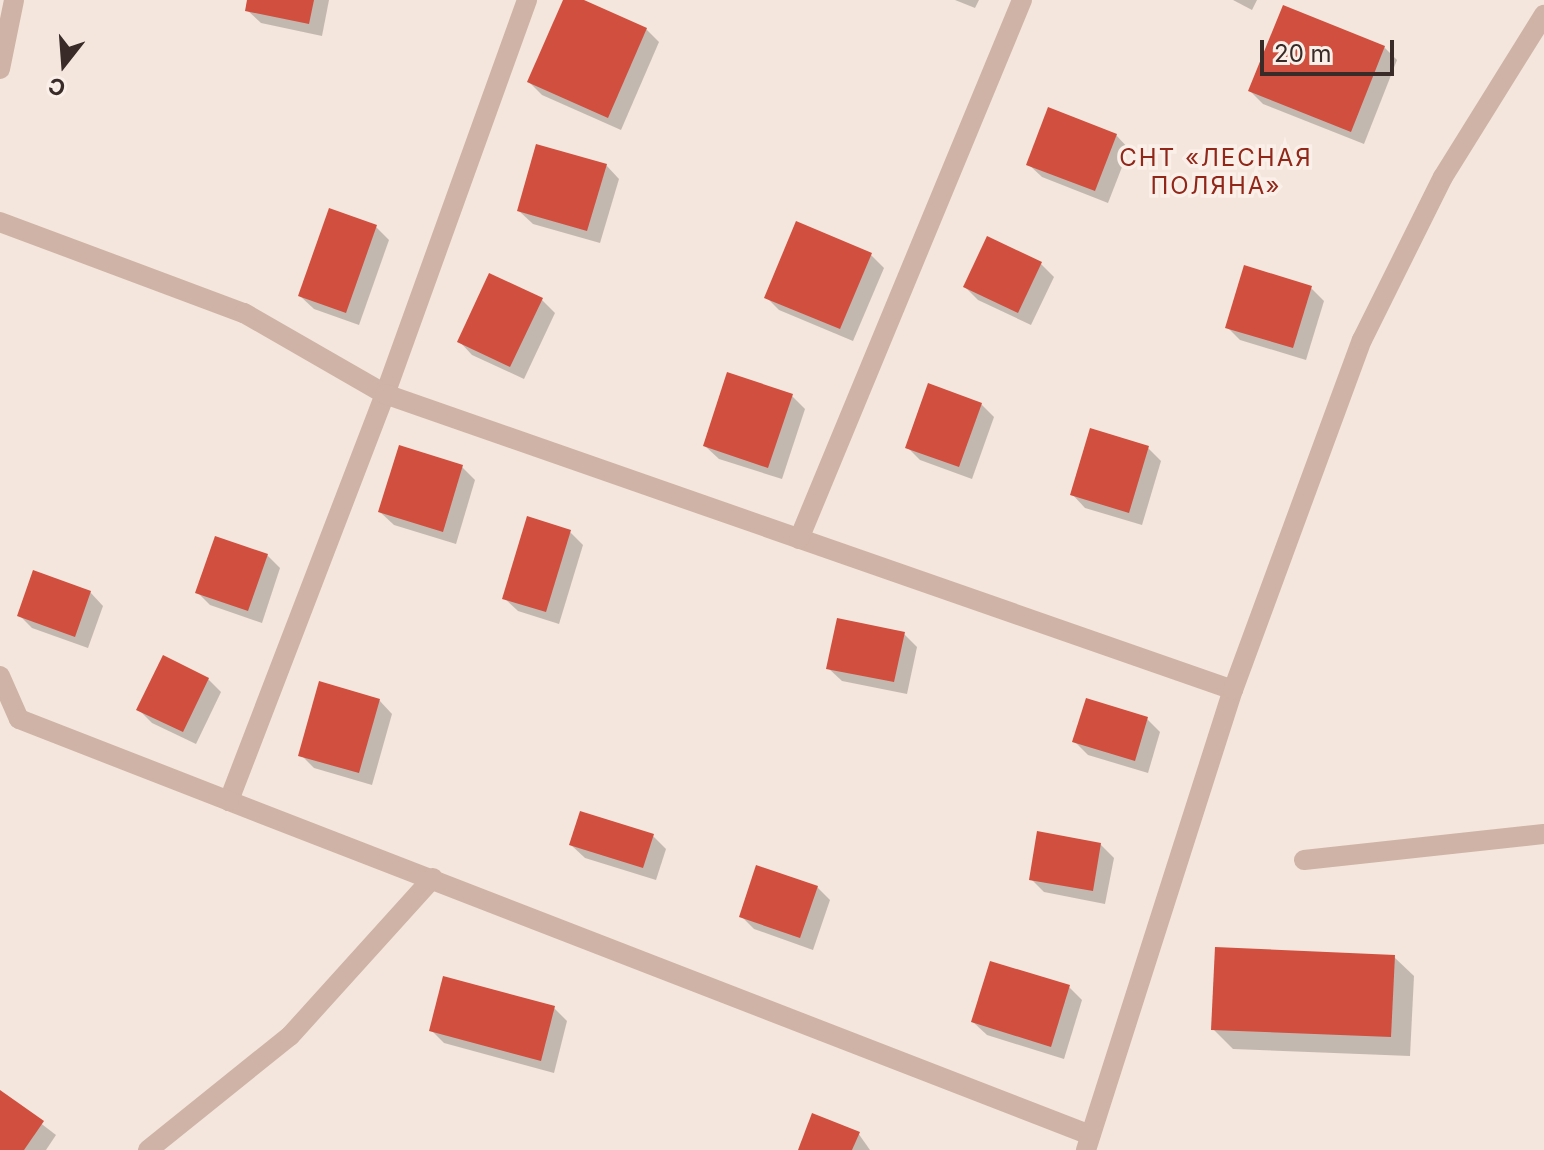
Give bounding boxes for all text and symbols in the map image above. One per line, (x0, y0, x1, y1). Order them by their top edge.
north arrow (24, 24, 104, 104)
scale bar (1264, 24, 1398, 74)
text: 20 m (1274, 39, 1332, 68)
text: С (45, 72, 69, 102)
district label: СНТ «ЛЕСНАЯ ПОЛЯНА» (1119, 144, 1313, 200)

